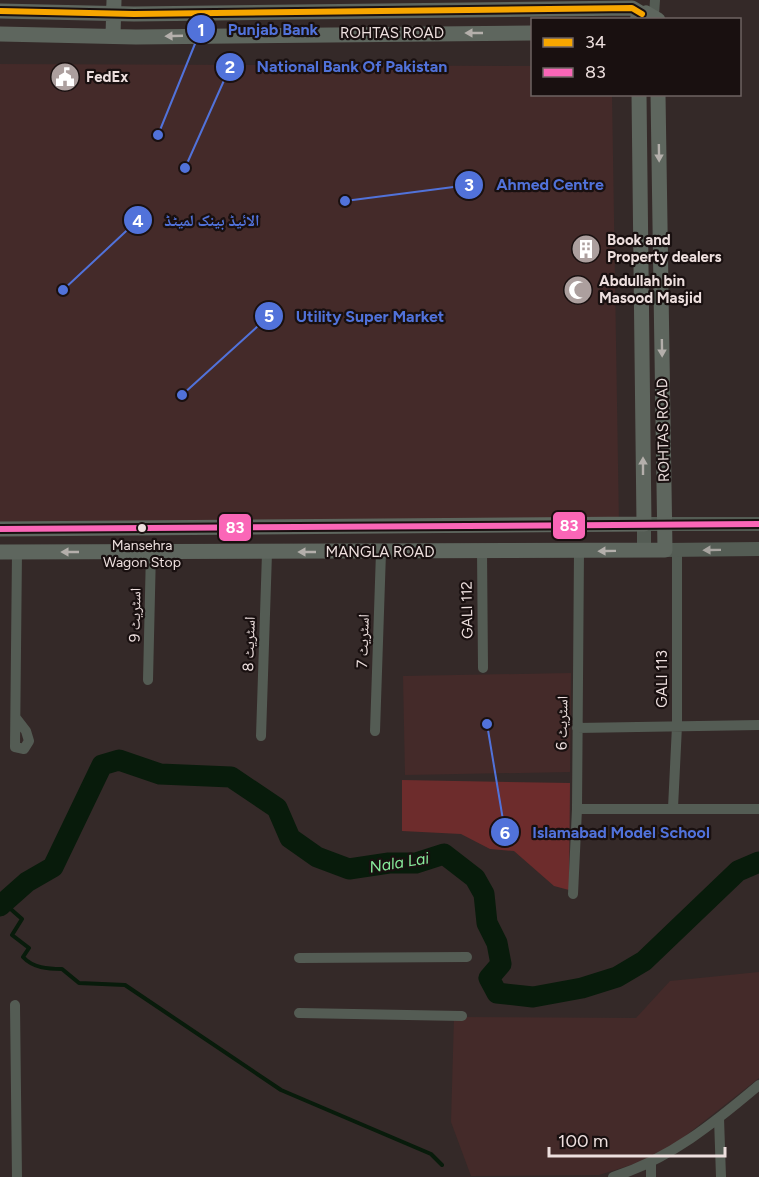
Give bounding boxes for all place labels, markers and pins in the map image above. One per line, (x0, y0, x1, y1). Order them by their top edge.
callout: Punjab Bank (186, 12, 331, 46)
callout: National Bank Of Pakistan (215, 50, 459, 84)
public building icon: FedEx (49, 61, 81, 93)
place label: FedEx (86, 68, 128, 86)
callout: Ahmed Centre (454, 168, 616, 202)
callout: الائیڈ بینک لمیٹڈ (123, 203, 272, 237)
place label: Book and Property dealers (607, 231, 722, 266)
building icon: Book and Property dealers (570, 233, 602, 265)
place label: Abdullah bin Masood Masjid (599, 272, 702, 307)
mosque icon: Abdullah bin Masood Masjid (562, 274, 594, 306)
callout: Utility Super Market (254, 299, 457, 333)
marker: Mansehra Wagon Stop (136, 522, 148, 534)
place label: Mansehra Wagon Stop (103, 537, 181, 571)
callout: Islamabad Model School (490, 815, 722, 849)

